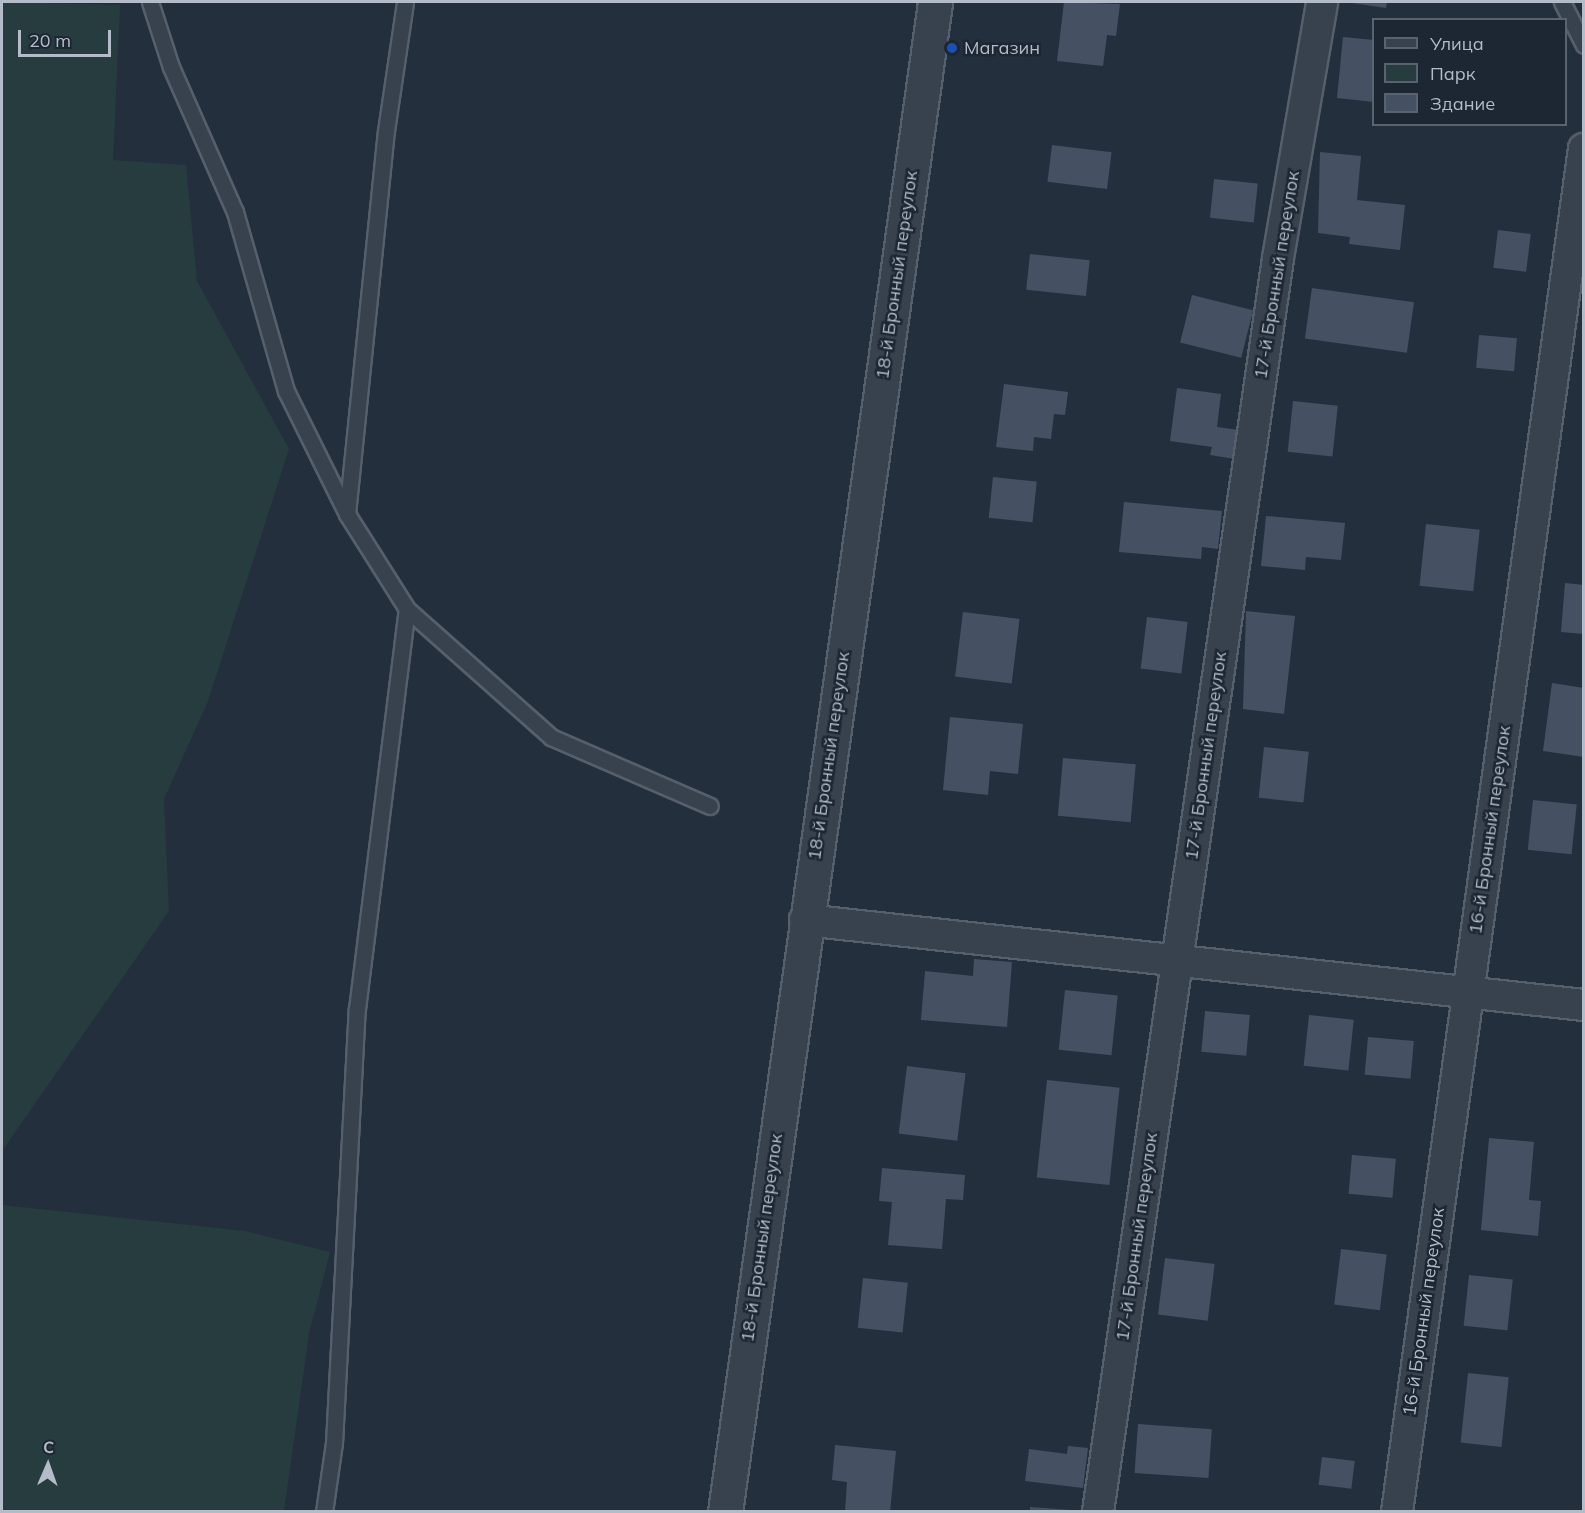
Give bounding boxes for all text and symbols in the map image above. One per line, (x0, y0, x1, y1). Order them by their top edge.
scale bar (21, 18, 114, 56)
legend (1372, 18, 1567, 126)
text: 20 m (29, 29, 71, 52)
text: Улица (1430, 32, 1484, 55)
place label: Магазин (964, 37, 1040, 59)
marker: Магазин (945, 41, 959, 55)
text: Парк (1430, 62, 1475, 85)
text: Здание (1430, 92, 1495, 115)
street label: 18-й Бронный переулок (872, 169, 922, 381)
street label: 17-й Бронный переулок (1250, 170, 1304, 380)
street label: 18-й Бронный переулок (804, 650, 854, 862)
street label: 17-й Бронный переулок (1181, 650, 1231, 862)
street label: 16-й Бронный переулок (1465, 724, 1515, 936)
street label: 17-й Бронный переулок (1112, 1131, 1162, 1343)
street label: 18-й Бронный переулок (737, 1132, 787, 1344)
street label: 16-й Бронный переулок (1399, 1206, 1449, 1418)
north arrow (18, 1435, 78, 1495)
text: С (43, 1437, 54, 1457)

